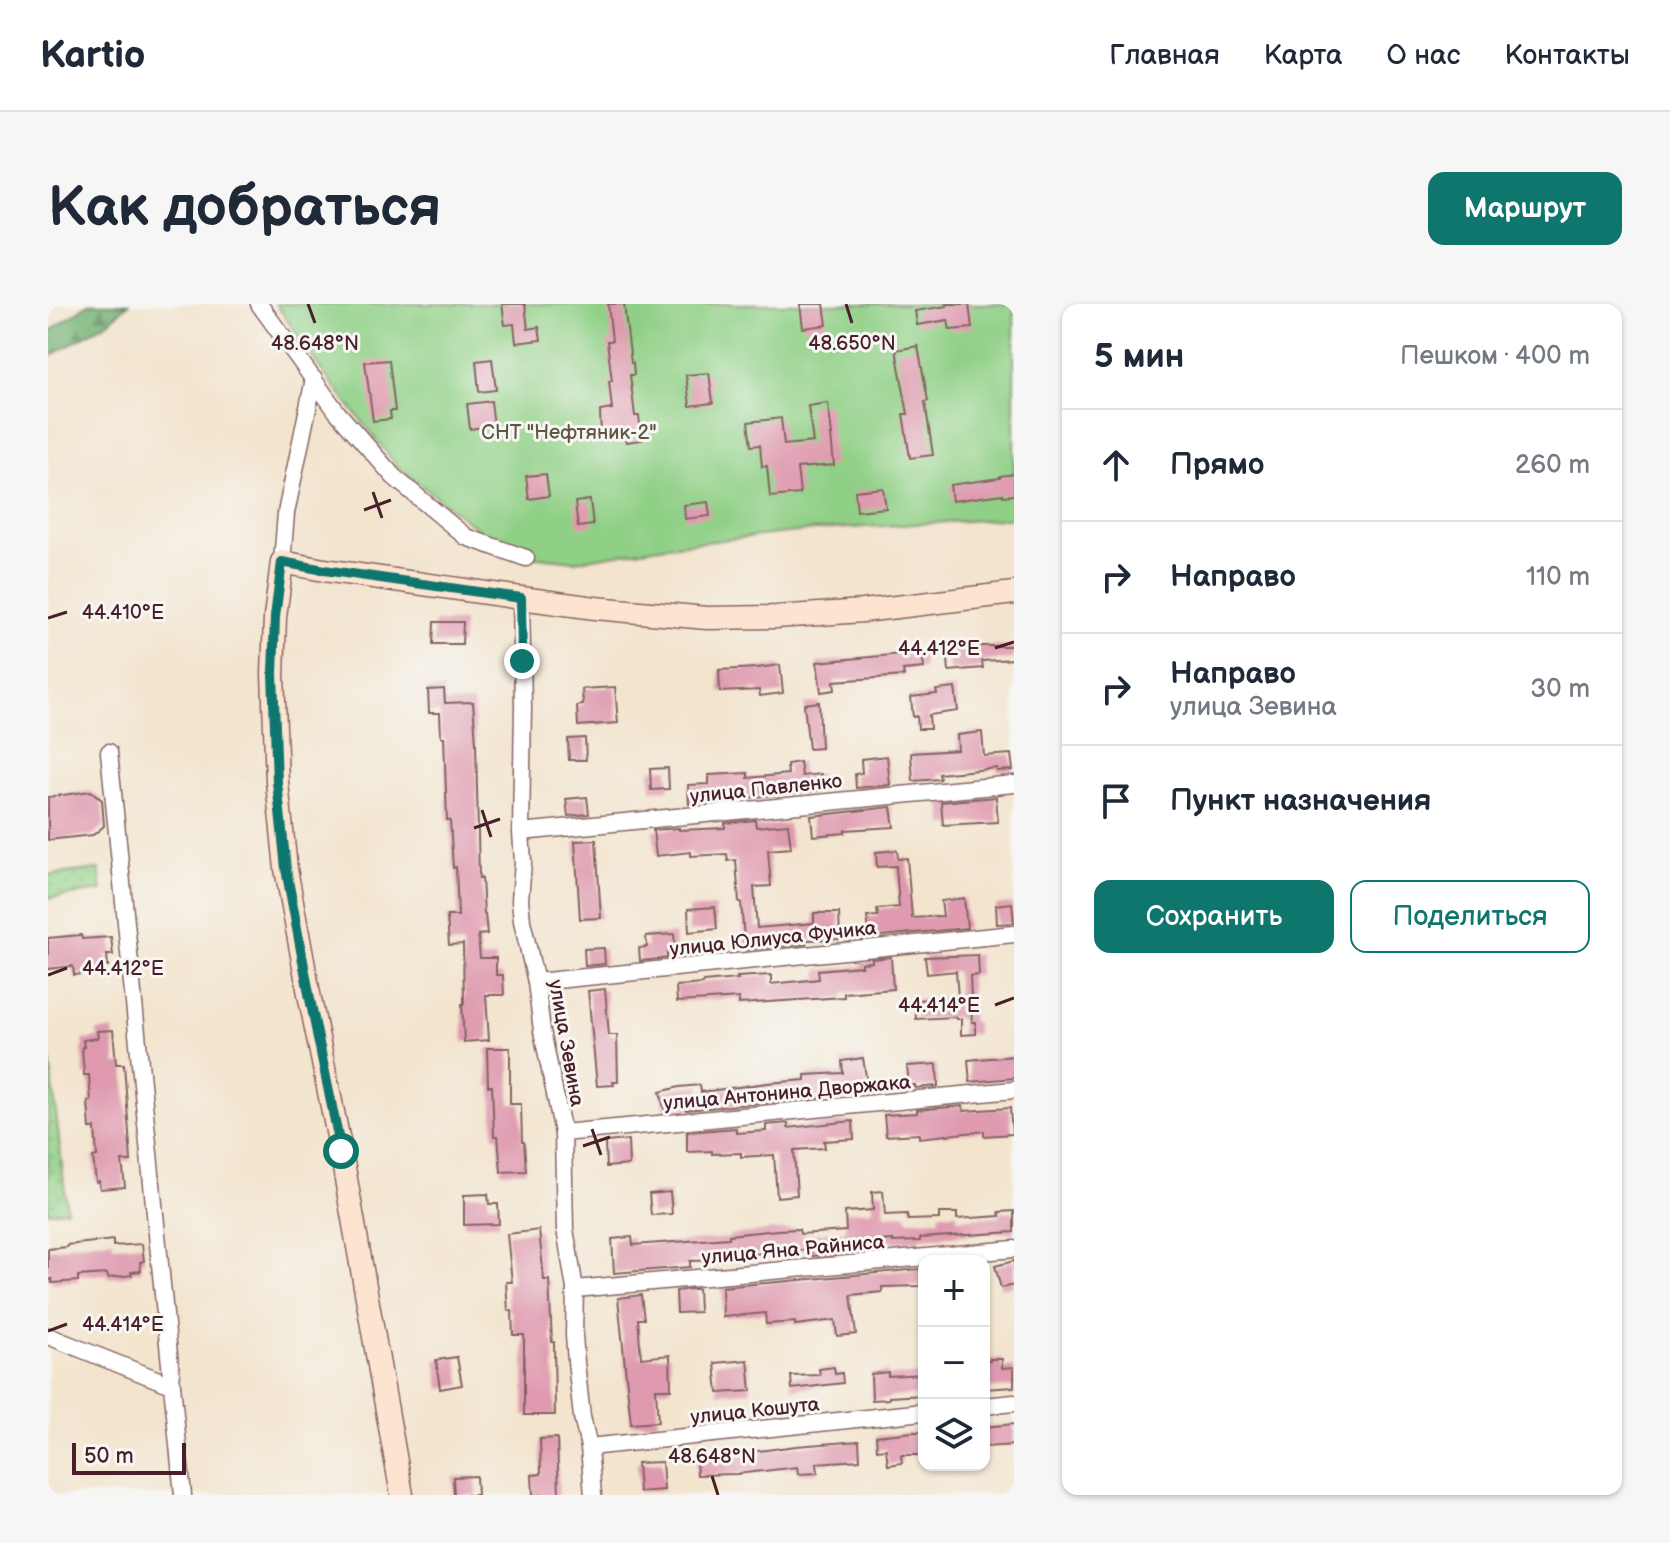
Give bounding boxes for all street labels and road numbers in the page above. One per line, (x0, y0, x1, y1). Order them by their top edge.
street label: улица Павленко (689, 769, 843, 809)
street label: улица Юлиуса Фучика (669, 916, 878, 962)
street label: улица Зевина (543, 978, 589, 1109)
street label: улица Антонина Дворжака (662, 1070, 912, 1116)
street label: улица Яна Райниса (701, 1230, 886, 1270)
street label: улица Кошута (689, 1392, 821, 1430)

